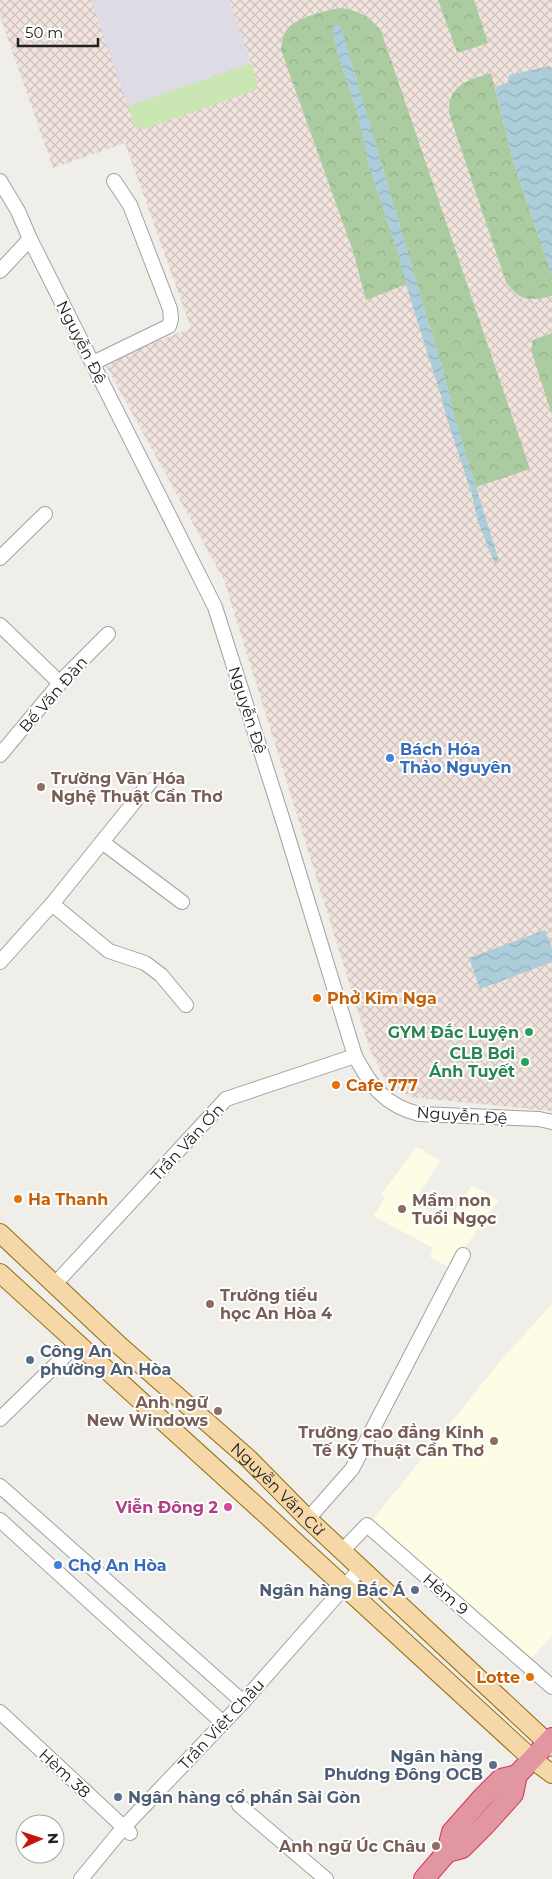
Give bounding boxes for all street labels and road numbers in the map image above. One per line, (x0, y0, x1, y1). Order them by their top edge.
street label: Nguyễn Đệ (52, 297, 111, 387)
street label: Bế Văn Đàn (15, 653, 91, 736)
street label: Nguyễn Đệ (224, 664, 271, 756)
street label: Trần Văn Ơn (147, 1100, 228, 1185)
street label: Nguyễn Đệ (416, 1103, 508, 1128)
street label: Nguyễn Văn Cừ (227, 1439, 329, 1540)
street label: Hẻm 9 (419, 1570, 472, 1619)
street label: Trần Việt Châu (174, 1675, 268, 1774)
street label: Hèm 38 (35, 1745, 94, 1802)

